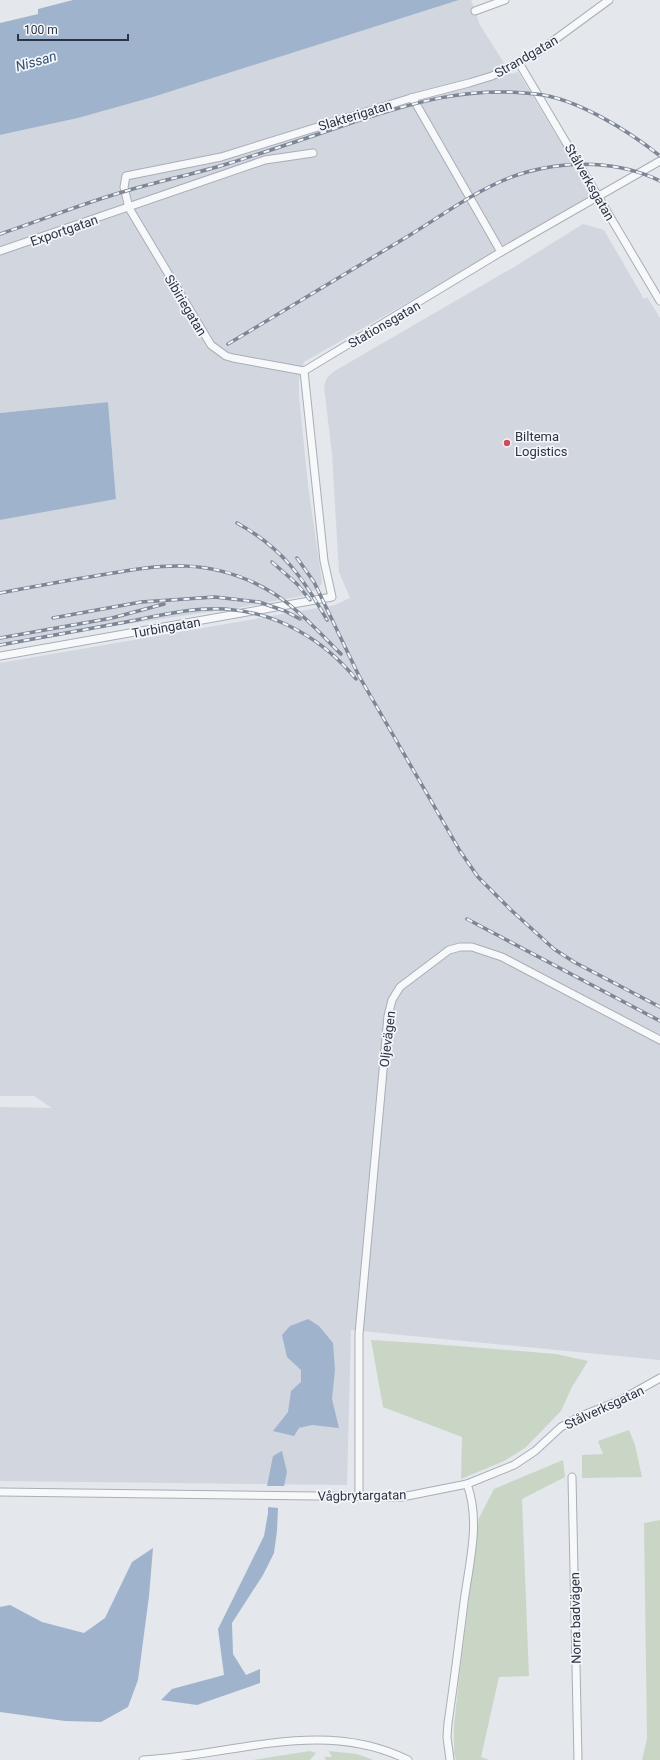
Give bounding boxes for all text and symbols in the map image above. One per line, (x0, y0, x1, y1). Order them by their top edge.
scale bar (18, 16, 128, 42)
text: 100 m (24, 23, 58, 37)
street label: Strandgatan (492, 32, 561, 81)
water label: Nissan (14, 48, 58, 74)
street label: Slakterigatan (317, 97, 394, 134)
street label: Stålverksgatan (562, 141, 618, 223)
street label: Exportgatan (28, 212, 100, 249)
street label: Sibiriegatan (161, 272, 210, 339)
street label: Stationsgatan (346, 298, 423, 351)
place label: Biltema Logistics (515, 429, 568, 459)
marker: Biltema Logistics (502, 438, 512, 448)
street label: Turbingatan (131, 614, 201, 641)
street label: Oljevägen (377, 1010, 398, 1068)
street label: Stålverksgatan (562, 1383, 646, 1432)
street label: Vågbrytargatan (317, 1487, 407, 1504)
street label: Norra badvägen (567, 1572, 584, 1664)

